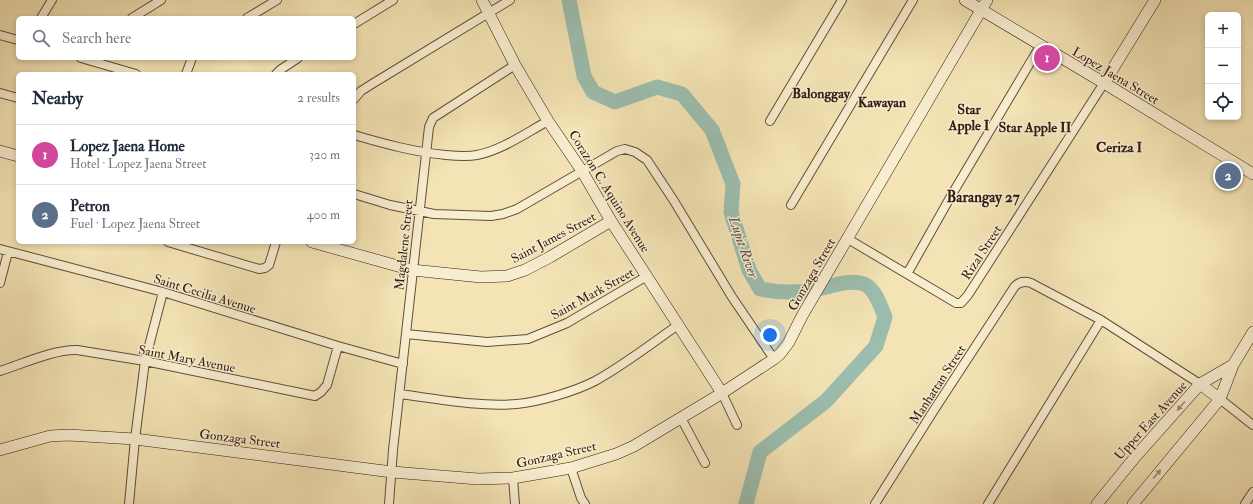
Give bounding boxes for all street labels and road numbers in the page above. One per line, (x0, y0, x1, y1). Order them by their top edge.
street label: Lopez Jaena Street (1069, 44, 1162, 109)
street label: Corazon C. Aquino Avenue (565, 127, 654, 256)
street label: Magdalene Street (391, 199, 417, 291)
street label: Saint James Street (508, 209, 599, 267)
street label: Rizal Street (958, 222, 1005, 283)
street label: Gonzaga Street (785, 235, 839, 314)
street label: Saint Mark Street (548, 264, 637, 323)
street label: Saint Cecilia Avenue (152, 271, 258, 317)
street label: Saint Mary Avenue (137, 342, 237, 377)
street label: Manhattan Street (906, 342, 969, 427)
street label: Upper East Avenue (1111, 378, 1191, 464)
street label: Gonzaga Street (199, 426, 281, 452)
street label: Gonzaga Street (515, 438, 598, 472)

